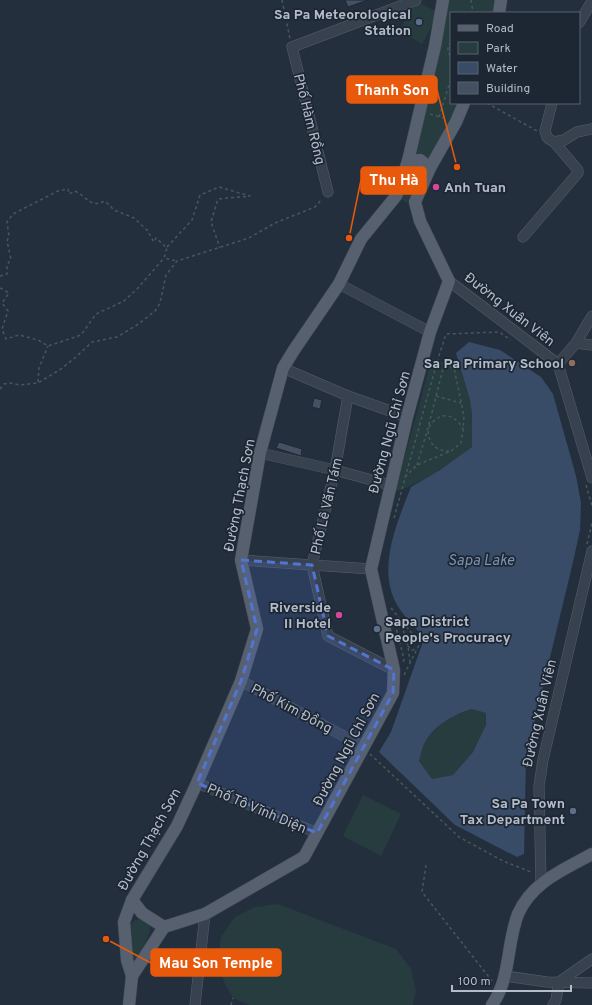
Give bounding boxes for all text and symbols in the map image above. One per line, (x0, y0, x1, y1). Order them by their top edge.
place label: Sa Pa Meteorological Station (274, 7, 411, 40)
legend (450, 12, 580, 104)
marker: Sa Pa Meteorological Station (414, 17, 424, 27)
text: Road (486, 21, 514, 37)
text: Park (486, 41, 511, 57)
text: Water (486, 61, 518, 77)
street label: Phố Hàm Rồng (289, 72, 328, 167)
callout: Thanh Son (347, 76, 437, 103)
text: Building (486, 81, 530, 97)
text: Thanh Son (355, 82, 429, 101)
callout: Thu Hà (361, 167, 426, 194)
text: Thu Hà (369, 172, 419, 191)
place label: Anh Tuan (444, 180, 506, 197)
marker: Anh Tuan (431, 182, 441, 192)
street label: Đường Xuân Viên (460, 270, 558, 351)
place label: Sa Pa Primary School (424, 356, 564, 373)
marker: Sa Pa Primary School (567, 358, 577, 368)
street label: Đường Ngũ Chỉ Sơn (366, 369, 415, 495)
street label: Đường Thạch Sơn (221, 437, 260, 553)
street label: Phố Lê Văn Tám (308, 456, 347, 556)
water label: Sapa Lake (448, 552, 514, 571)
place label: Riverside II Hotel (269, 600, 331, 633)
marker: Riverside II Hotel (334, 610, 344, 620)
place label: Sapa District People's Procuracy (385, 614, 511, 647)
marker: Sapa District People's Procuracy (372, 624, 382, 634)
street label: Đường Xuân Viên (520, 658, 561, 769)
street label: Phố Kim Đồng (248, 681, 335, 738)
street label: Đường Ngũ Chỉ Sơn (310, 690, 384, 809)
street label: Phố Tô Vĩnh Diện (204, 781, 309, 838)
street label: Đường Thạch Sơn (115, 786, 186, 894)
place label: Sa Pa Town Tax Department (460, 796, 565, 829)
marker: Sa Pa Town Tax Department (568, 806, 578, 816)
callout: Mau Son Temple (151, 949, 281, 976)
text: Mau Son Temple (159, 955, 273, 974)
scale bar (452, 967, 571, 993)
text: 100 m (458, 974, 491, 990)

